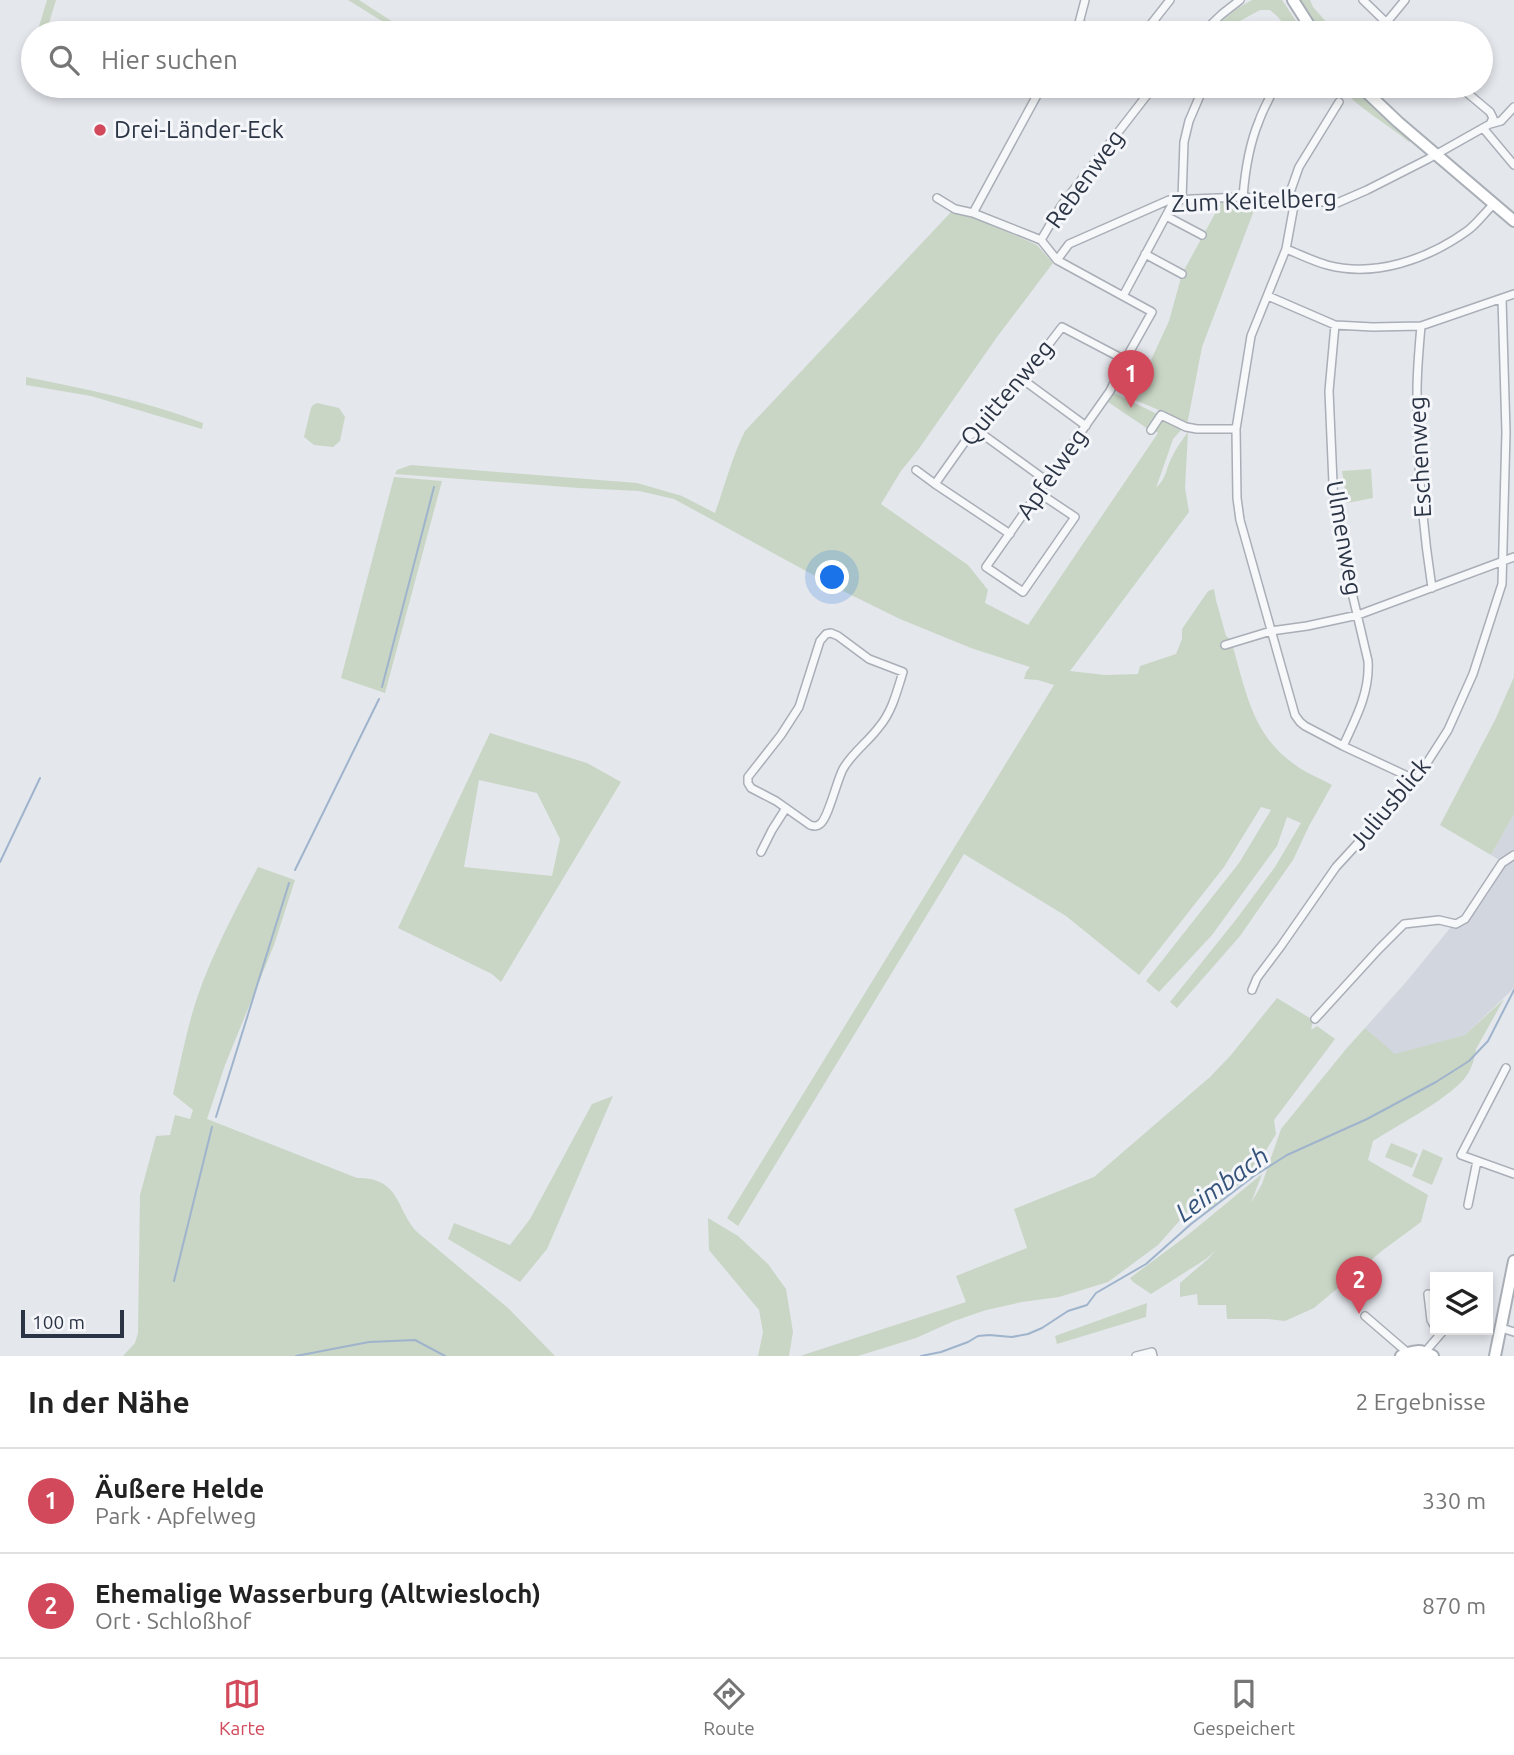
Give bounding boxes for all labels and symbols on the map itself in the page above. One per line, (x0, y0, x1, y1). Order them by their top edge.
place label: Drei-Länder-Eck (114, 116, 284, 143)
marker: Drei-Länder-Eck (92, 122, 108, 138)
street label: Rebenweg (1040, 124, 1129, 233)
street label: Zum Keitelberg (1171, 184, 1337, 217)
street label: Quittenweg (955, 334, 1059, 451)
pin: 1 (1108, 350, 1154, 408)
street label: Eschenweg (1403, 396, 1436, 518)
street label: Apfelweg (1011, 423, 1092, 524)
street label: Ulmenweg (1321, 478, 1368, 597)
your location (815, 560, 849, 594)
street label: Juliusblick (1344, 752, 1436, 855)
water label: Leimbach (1170, 1140, 1274, 1227)
pin: 2 (1336, 1256, 1382, 1314)
scale bar (21, 1307, 124, 1339)

